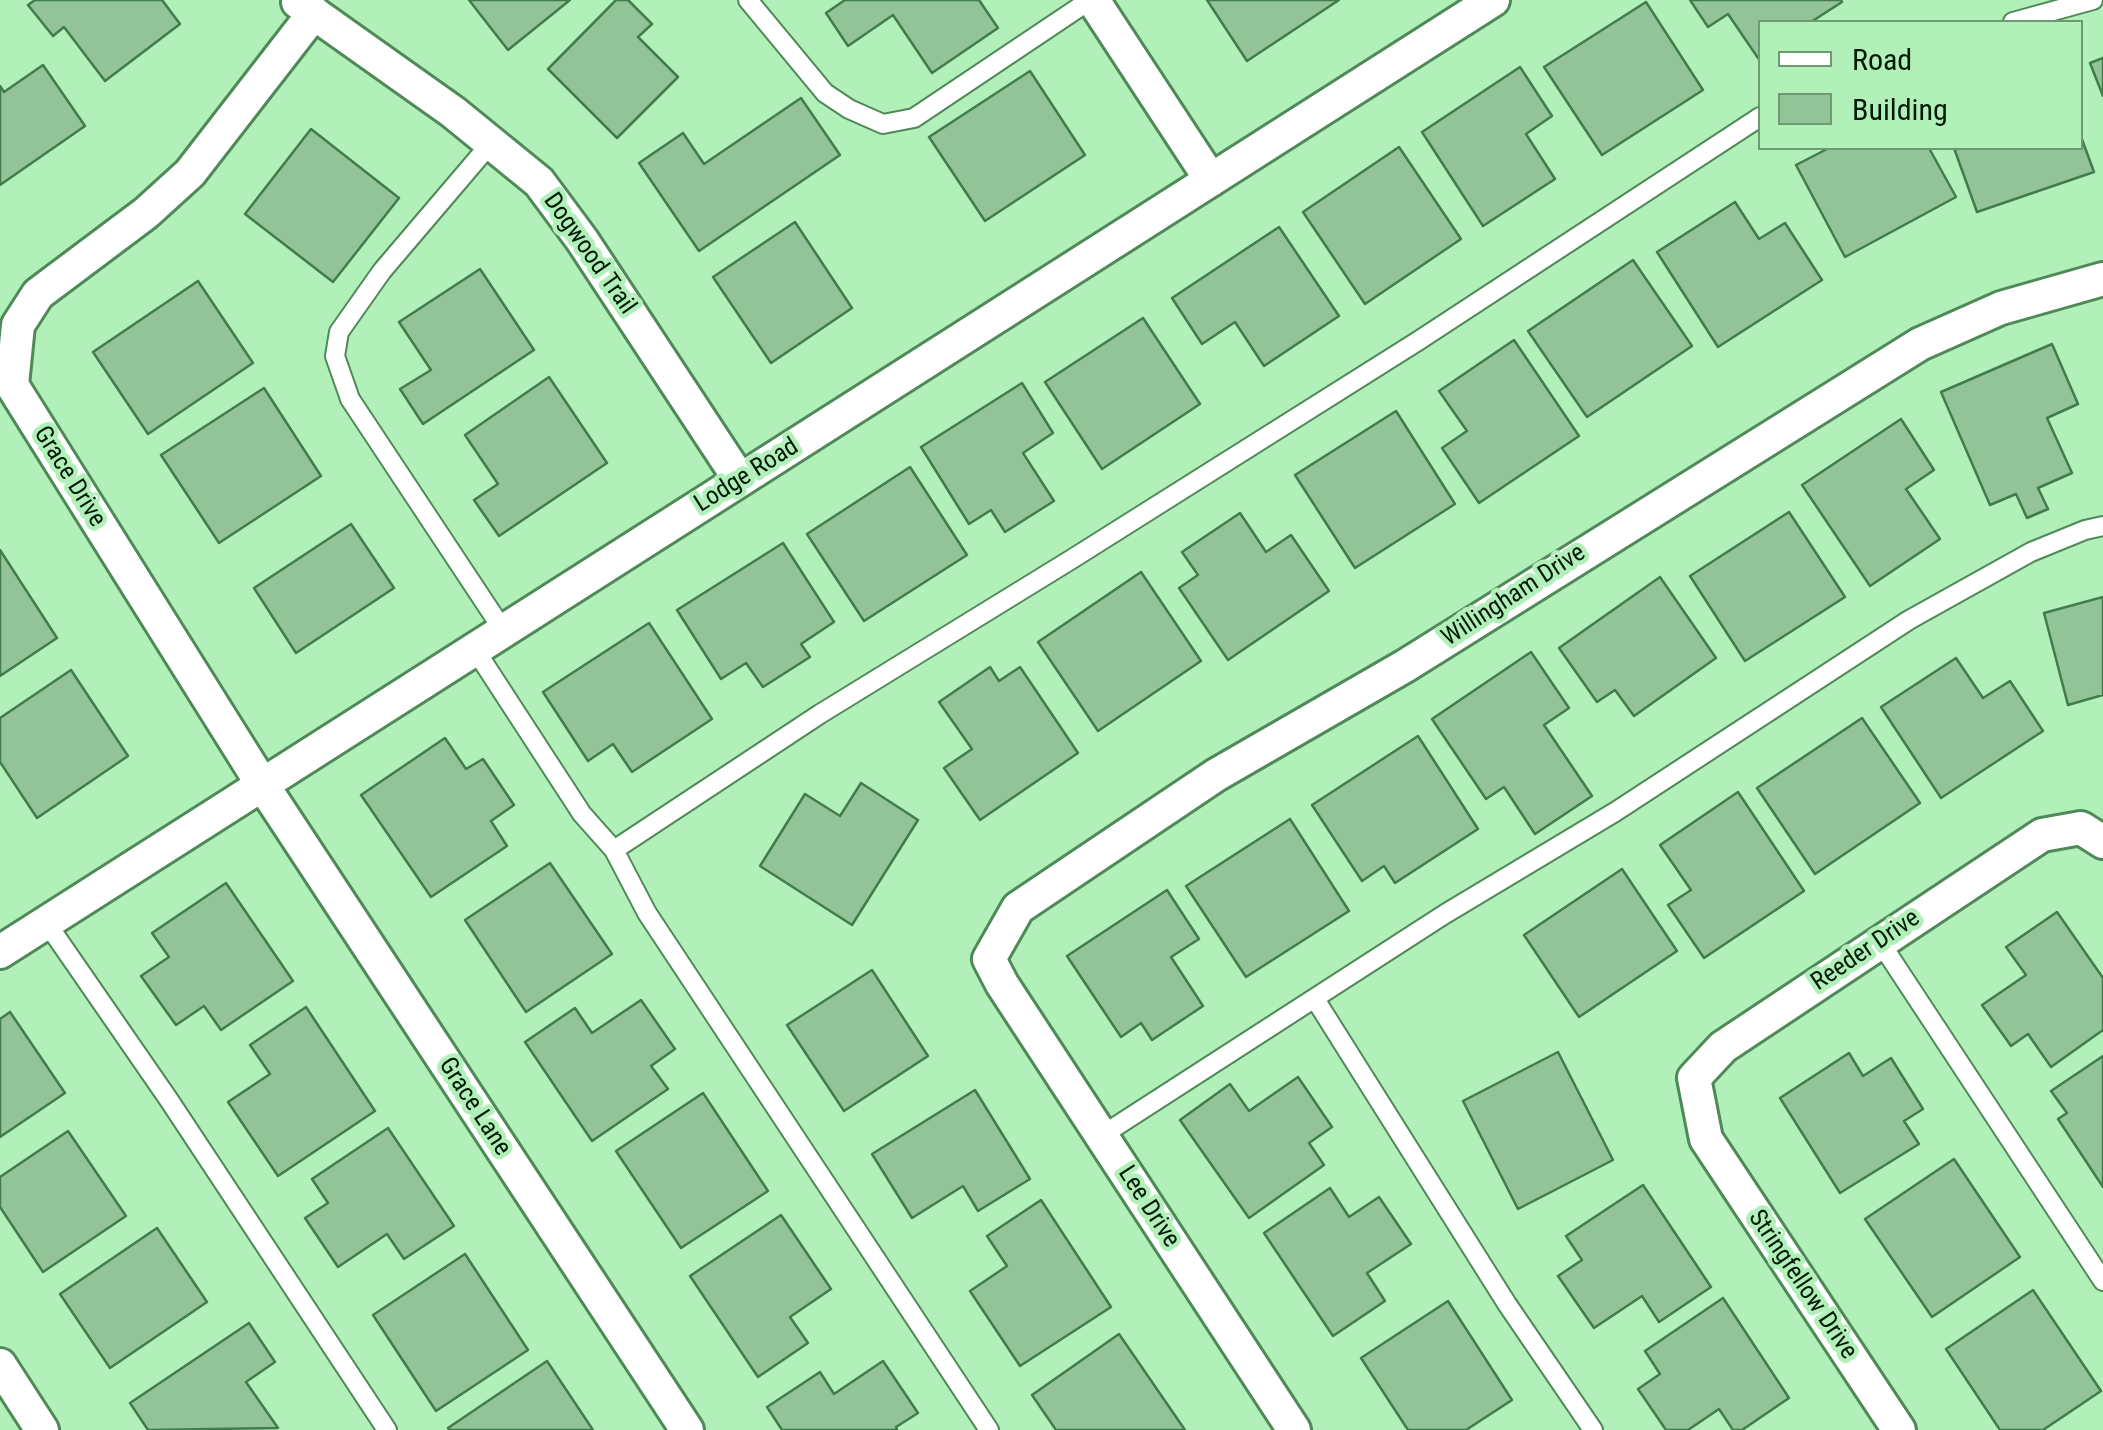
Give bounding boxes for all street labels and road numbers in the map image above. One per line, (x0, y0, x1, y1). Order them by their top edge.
street label: Dogwood Trail (536, 188, 642, 320)
street label: Grace Drive (26, 421, 112, 533)
street label: Lodge Road (690, 432, 804, 520)
street label: Willingham Drive (1437, 539, 1591, 653)
street label: Reeder Drive (1806, 904, 1926, 998)
street label: Grace Lane (431, 1052, 517, 1162)
street label: Lee Drive (1111, 1161, 1185, 1253)
street label: Stringfellow Drive (1741, 1205, 1863, 1365)

